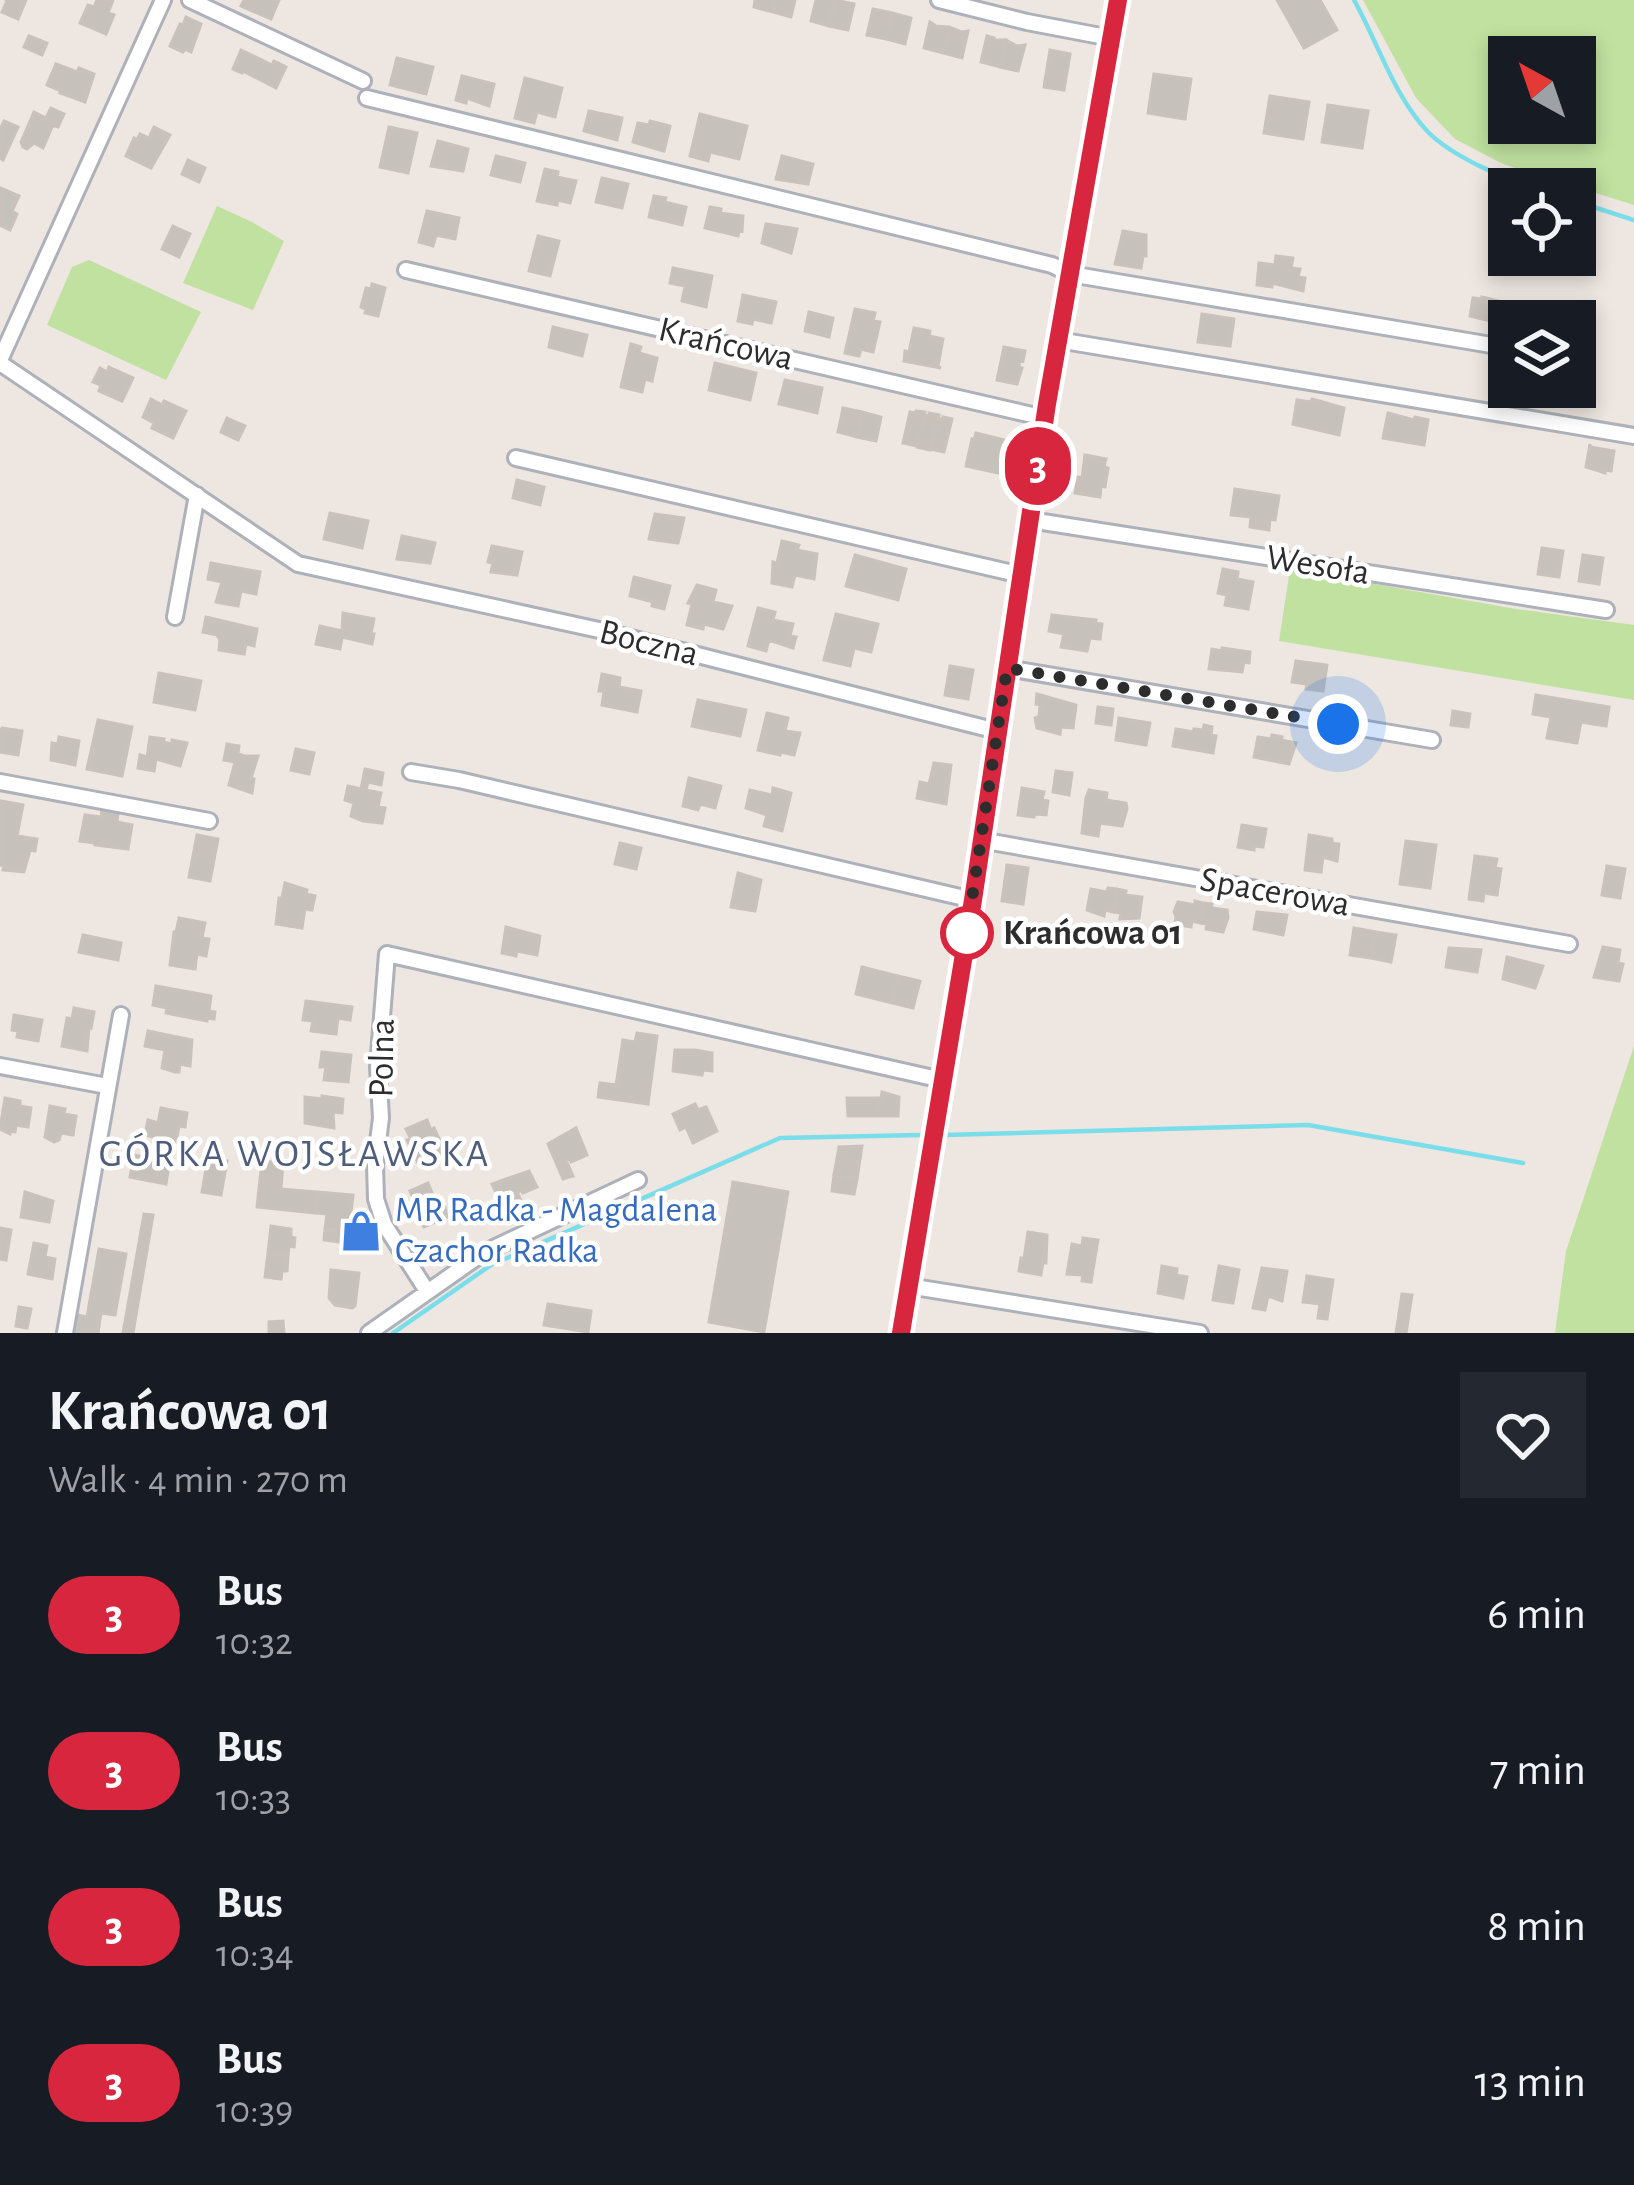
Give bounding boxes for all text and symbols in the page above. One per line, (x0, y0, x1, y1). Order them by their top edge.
north arrow (1488, 36, 1596, 144)
map controls (1488, 36, 1596, 408)
button: locate (1488, 168, 1596, 276)
button: layers (1488, 300, 1596, 408)
street label: Krańcowa (655, 311, 797, 377)
line badge: 3 (999, 427, 1077, 505)
text: 3 (1029, 445, 1047, 487)
street label: Wesoła (1264, 539, 1372, 591)
street label: Boczna (596, 613, 702, 673)
your location (1308, 694, 1368, 754)
street label: Spacerowa (1197, 861, 1353, 923)
marker: Krańcowa 01 (942, 908, 992, 958)
place label: Krańcowa 01 (1003, 915, 1182, 951)
street label: Polna (363, 1018, 401, 1098)
district label: GÓRKA WOJSŁAWSKA (99, 1132, 491, 1174)
place label: MR Radka - Magdalena Czachor Radka (395, 1192, 717, 1269)
shop icon: MR Radka - Magdalena Czachor Radka (338, 1208, 384, 1254)
button: heart (1460, 1372, 1586, 1498)
text: Krańcowa 01 (48, 1383, 332, 1440)
text: Walk · 4 min · 270 m (48, 1461, 348, 1500)
text: Bus (216, 1569, 283, 1614)
text: 6 min (1487, 1592, 1586, 1637)
text: 3 (105, 1594, 123, 1636)
text: 10:32 (216, 1623, 293, 1662)
text: Bus (216, 1725, 283, 1770)
text: 7 min (1490, 1748, 1586, 1793)
text: 3 (105, 1750, 123, 1792)
text: 10:33 (216, 1779, 291, 1818)
text: Bus (216, 1881, 283, 1926)
text: 8 min (1487, 1904, 1586, 1949)
text: 3 (105, 1906, 123, 1948)
text: 10:34 (216, 1935, 294, 1974)
text: Bus (216, 2037, 283, 2082)
text: 13 min (1474, 2060, 1586, 2105)
text: 3 (105, 2062, 123, 2104)
text: 10:39 (216, 2091, 293, 2130)

